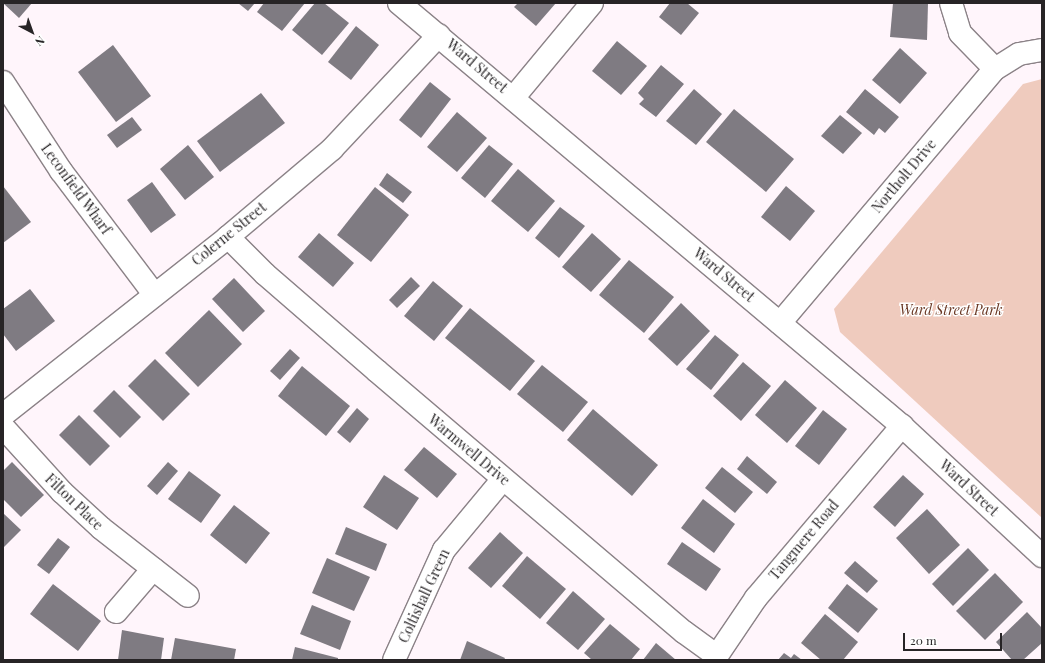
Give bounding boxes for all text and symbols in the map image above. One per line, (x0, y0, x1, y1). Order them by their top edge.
north arrow (12, 12, 52, 52)
text: N (32, 33, 48, 50)
street label: Ward Street (443, 36, 511, 96)
street label: Northolt Drive (868, 136, 940, 216)
street label: Leconfield Wharf (37, 140, 115, 238)
street label: Colerne Street (188, 199, 270, 269)
street label: Ward Street (690, 245, 758, 305)
park label: Ward Street Park (899, 302, 1003, 318)
street label: Warmwell Drive (425, 411, 513, 489)
street label: Ward Street (936, 457, 1002, 519)
street label: Filton Place (42, 470, 106, 534)
street label: Tangmere Road (766, 497, 842, 583)
street label: Coltishall Green (395, 546, 453, 646)
scale bar (905, 625, 1004, 651)
text: 20 m (910, 632, 937, 648)

